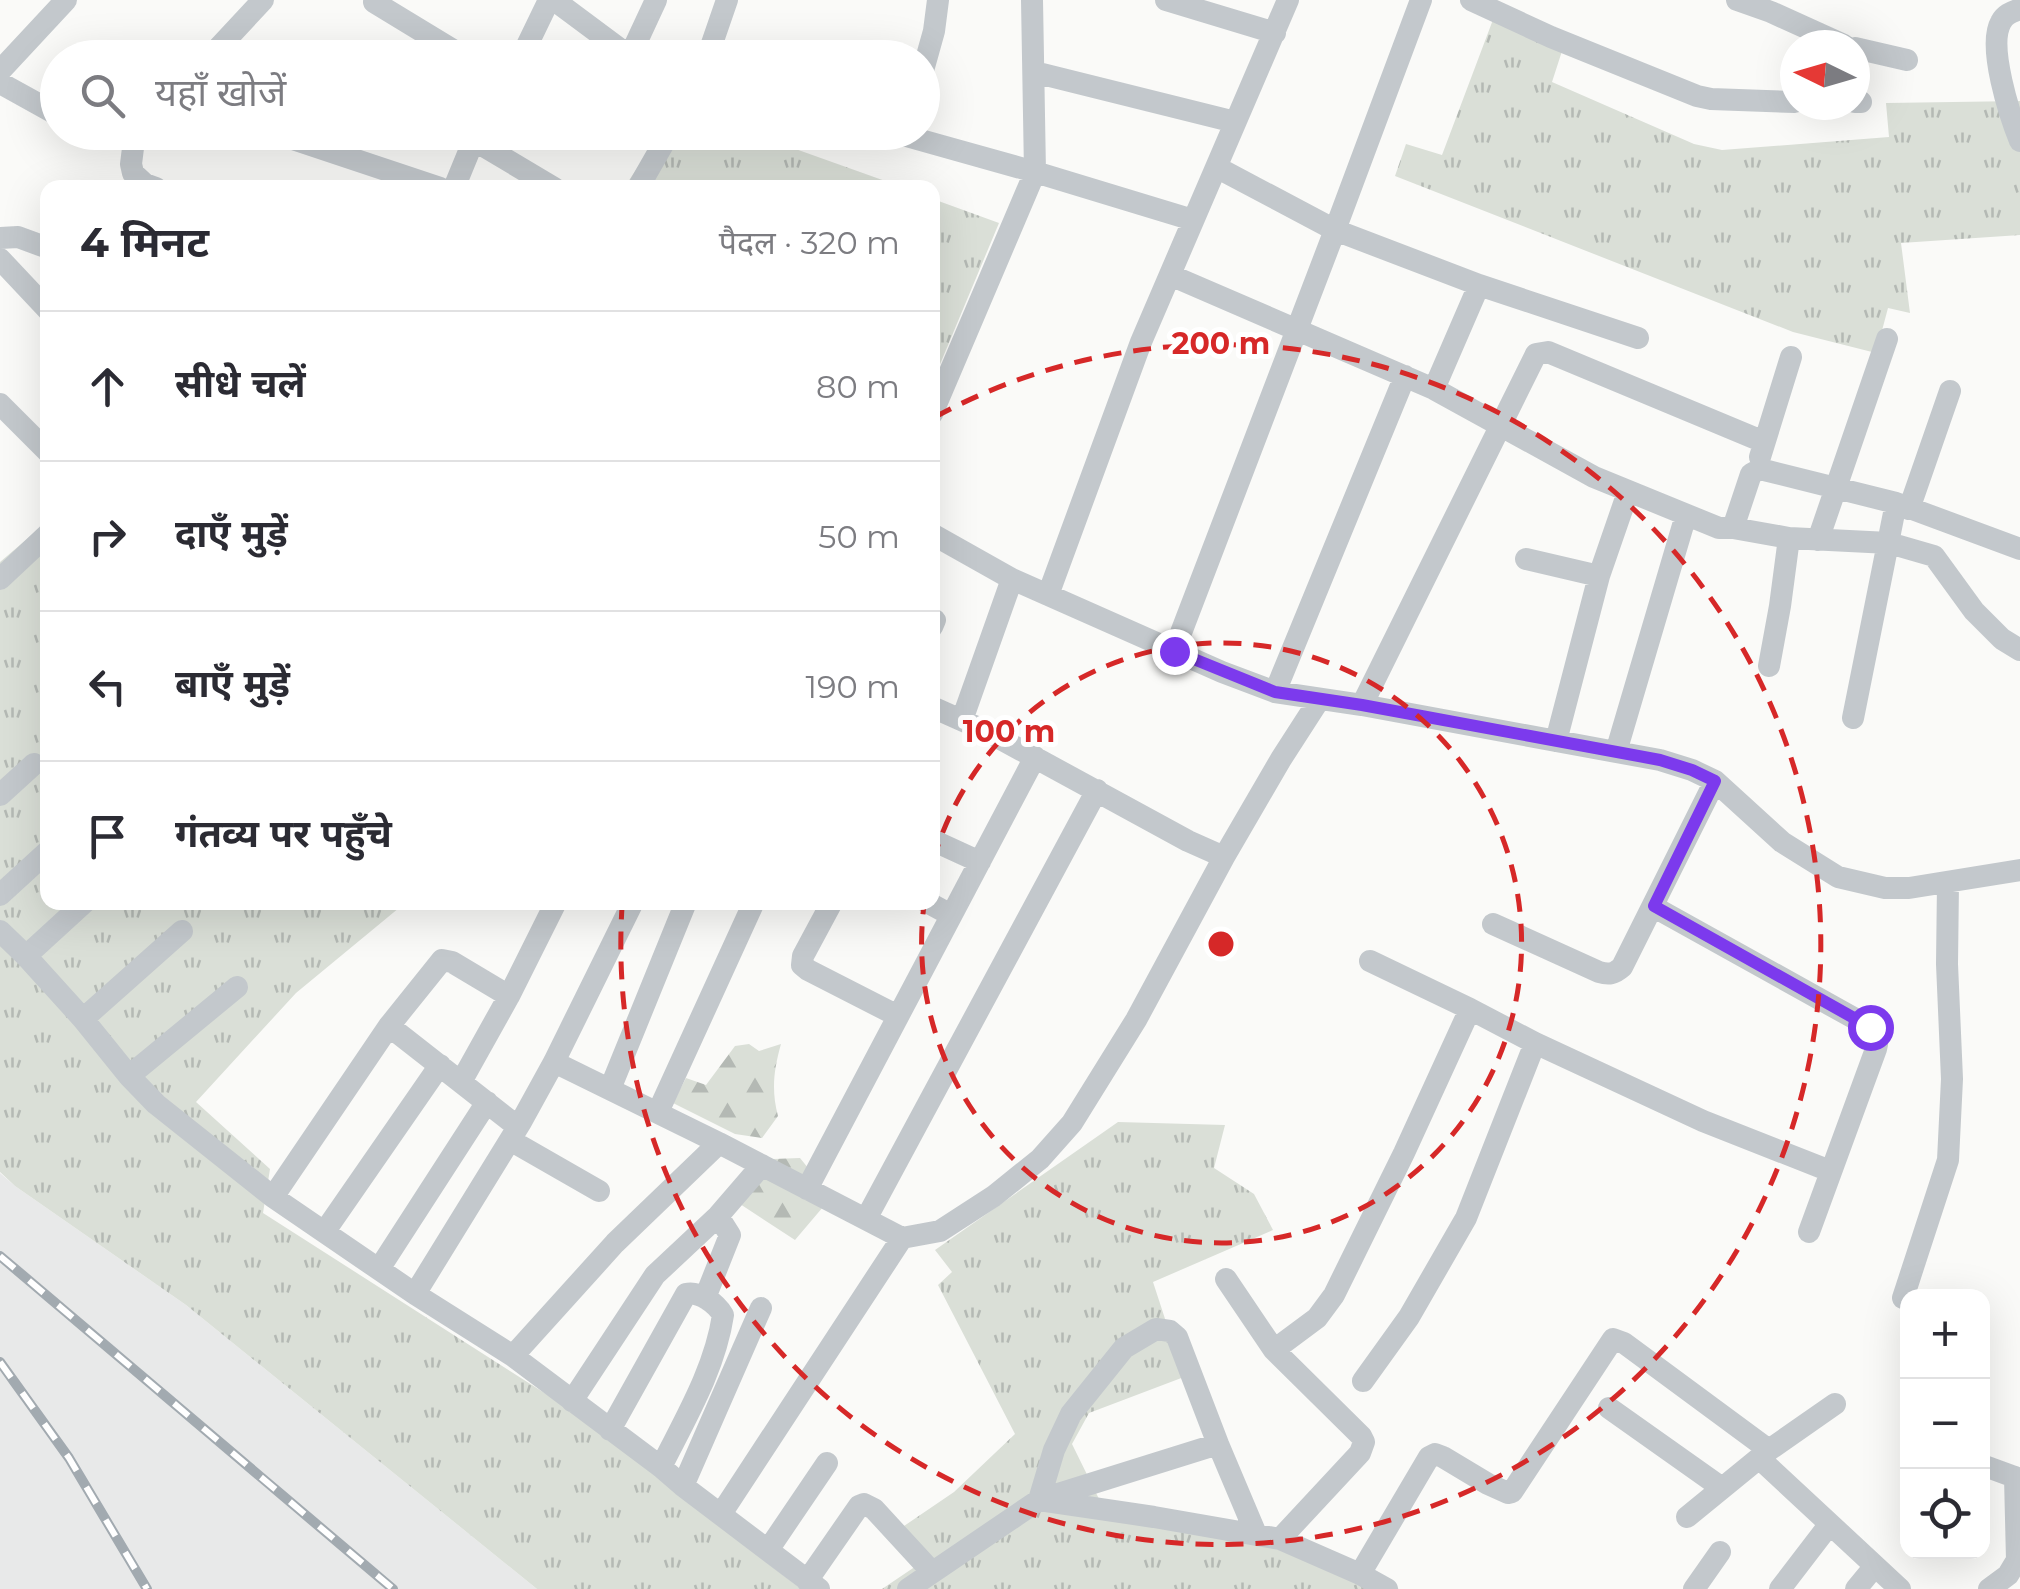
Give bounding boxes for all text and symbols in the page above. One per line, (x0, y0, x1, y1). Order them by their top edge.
north arrow (1780, 30, 1870, 120)
search box (40, 40, 940, 150)
icon: search (75, 68, 130, 123)
text: यहाँ खोजें (155, 69, 286, 116)
text: 4 मिनट (80, 216, 209, 268)
text: पैदल · 320 m (719, 223, 900, 262)
text: 200 m (1172, 325, 1270, 362)
icon: ahead (80, 359, 135, 414)
text: सीधे चलें (175, 360, 306, 407)
text: 80 m (816, 367, 900, 406)
icon: right (80, 509, 135, 564)
text: दाएँ मुड़ें (175, 510, 288, 557)
text: 50 m (818, 517, 900, 556)
route end (1152, 629, 1198, 675)
icon: left (80, 659, 135, 714)
text: बाएँ मुड़ें (175, 660, 290, 707)
text: 190 m (805, 667, 900, 706)
text: 100 m (963, 713, 1055, 750)
icon: arrive (80, 809, 135, 864)
text: गंतव्य पर पहुँचे (175, 810, 392, 857)
centre of rings (1203, 926, 1239, 962)
route start (1848, 1005, 1894, 1051)
map controls (1900, 1289, 1990, 1559)
button: + (1900, 1289, 1990, 1379)
button: − (1900, 1379, 1990, 1469)
button: locate (1900, 1469, 1990, 1559)

